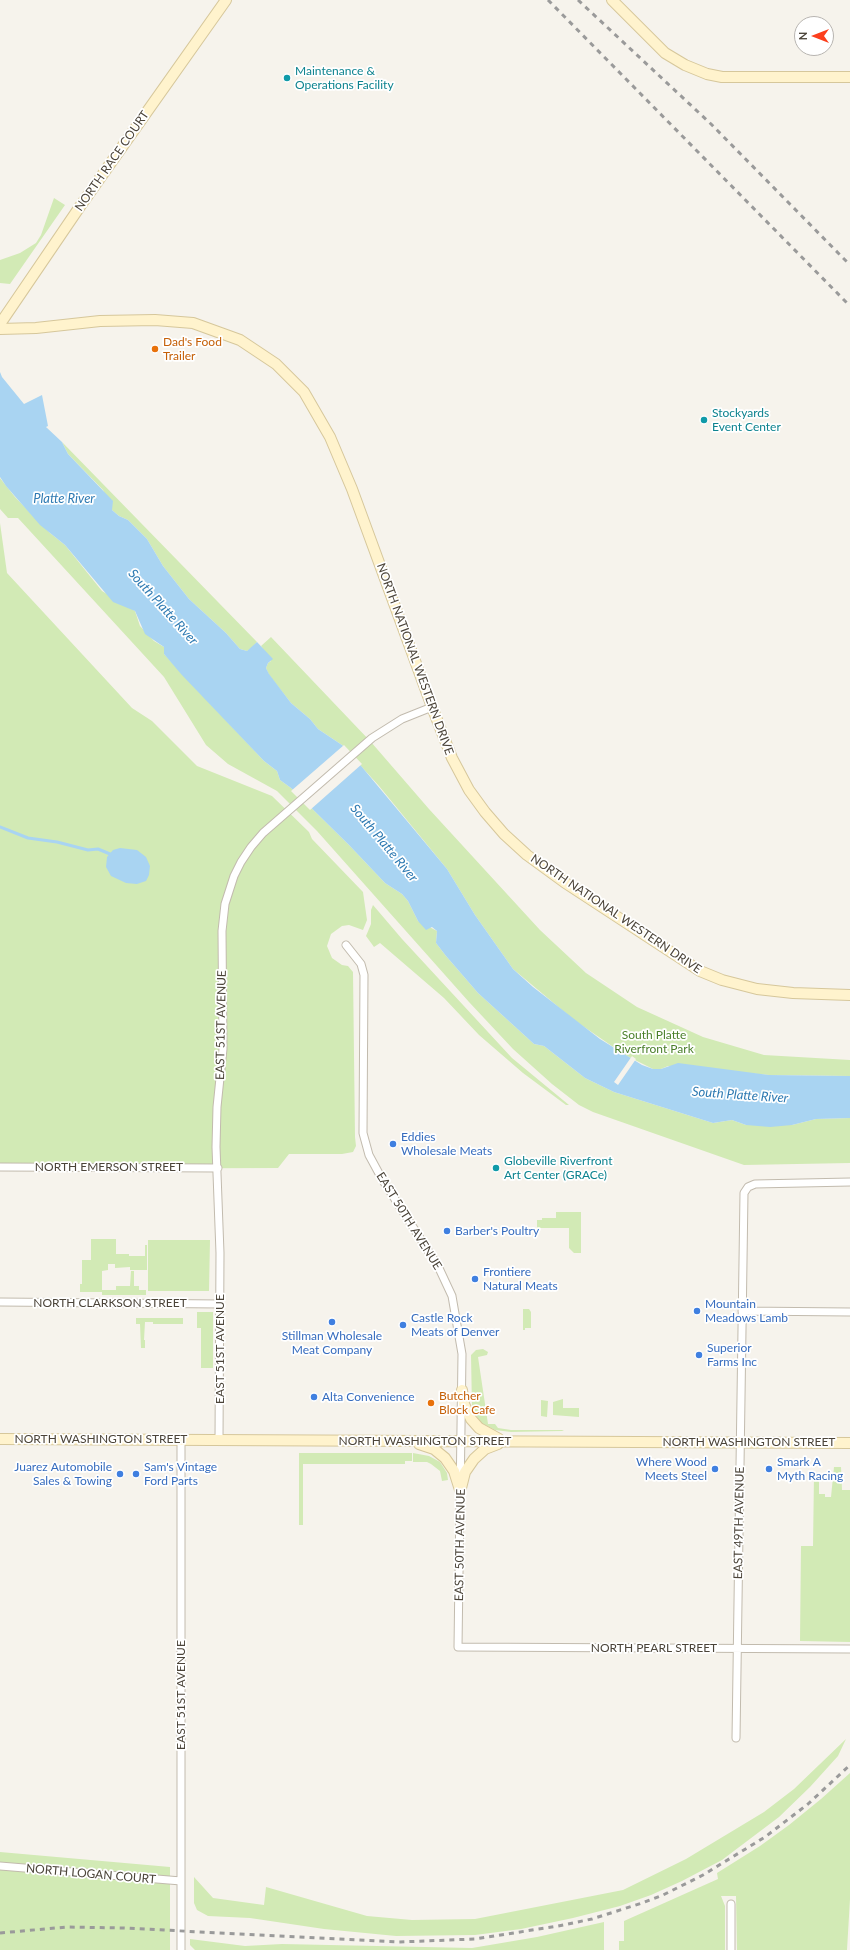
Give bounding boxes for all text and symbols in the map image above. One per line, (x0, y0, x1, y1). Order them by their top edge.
north arrow (794, 16, 834, 56)
text: N (796, 32, 809, 40)
place label: Maintenance & Operations Facility (295, 64, 394, 92)
marker: Maintenance & Operations Facility (282, 73, 292, 83)
street label: NORTH RACE COURT (72, 108, 152, 214)
place label: Dad's Food Trailer (163, 335, 222, 363)
marker: Dad's Food Trailer (150, 344, 160, 354)
place label: Stockyards Event Center (712, 406, 781, 434)
marker: Stockyards Event Center (699, 415, 709, 425)
water label: Platte River (33, 491, 95, 507)
street label: NORTH NATIONAL WESTERN DRIVE (374, 561, 456, 757)
water label: South Platte River (125, 566, 201, 648)
water label: South Platte River (347, 801, 421, 885)
street label: NORTH NATIONAL WESTERN DRIVE (528, 851, 704, 977)
street label: EAST 51ST AVENUE (213, 970, 229, 1080)
park label: South Platte Riverfront Park (614, 1028, 694, 1056)
water label: South Platte River (691, 1084, 789, 1106)
place label: Eddies Wholesale Meats (401, 1130, 492, 1158)
marker: Eddies Wholesale Meats (388, 1139, 398, 1149)
place label: Globeville Riverfront Art Center (GRACe) (504, 1154, 613, 1182)
street label: NORTH EMERSON STREET (35, 1160, 183, 1174)
marker: Globeville Riverfront Art Center (GRACe) (491, 1163, 501, 1173)
street label: EAST 50TH AVENUE (373, 1170, 445, 1272)
place label: Barber's Poultry (455, 1224, 539, 1238)
marker: Barber's Poultry (442, 1226, 452, 1236)
place label: Frontiere Natural Meats (483, 1265, 558, 1293)
marker: Frontiere Natural Meats (470, 1274, 480, 1284)
street label: EAST 51ST AVENUE (213, 1294, 227, 1404)
street label: NORTH CLARKSON STREET (33, 1296, 187, 1310)
place label: Mountain Meadows Lamb (705, 1297, 788, 1325)
marker: Mountain Meadows Lamb (692, 1306, 702, 1316)
place label: Castle Rock Meats of Denver (411, 1311, 499, 1339)
marker: Stillman Wholesale Meat Company (327, 1317, 337, 1327)
marker: Castle Rock Meats of Denver (398, 1320, 408, 1330)
place label: Stillman Wholesale Meat Company (282, 1329, 382, 1357)
place label: Superior Farms Inc (707, 1341, 757, 1369)
marker: Superior Farms Inc (694, 1350, 704, 1360)
place label: Butcher Block Cafe (439, 1389, 495, 1417)
place label: Alta Convenience (322, 1390, 414, 1404)
marker: Alta Convenience (309, 1392, 319, 1402)
marker: Butcher Block Cafe (426, 1398, 436, 1408)
street label: NORTH WASHINGTON STREET (15, 1432, 187, 1446)
street label: NORTH WASHINGTON STREET (339, 1434, 511, 1448)
street label: NORTH WASHINGTON STREET (663, 1435, 835, 1449)
place label: Where Wood Meets Steel (636, 1455, 707, 1483)
place label: Smark A Myth Racing (777, 1455, 843, 1483)
place label: Juarez Automobile Sales & Towing (14, 1460, 112, 1488)
place label: Sam's Vintage Ford Parts (144, 1460, 217, 1488)
marker: Where Wood Meets Steel (710, 1464, 720, 1474)
marker: Smark A Myth Racing (764, 1464, 774, 1474)
street label: EAST 49TH AVENUE (731, 1467, 747, 1579)
marker: Juarez Automobile Sales & Towing (115, 1469, 125, 1479)
marker: Sam's Vintage Ford Parts (131, 1469, 141, 1479)
street label: EAST 50TH AVENUE (452, 1489, 468, 1601)
street label: EAST 51ST AVENUE (174, 1640, 188, 1750)
street label: NORTH PEARL STREET (591, 1641, 717, 1655)
street label: NORTH LOGAN COURT (25, 1861, 157, 1887)

